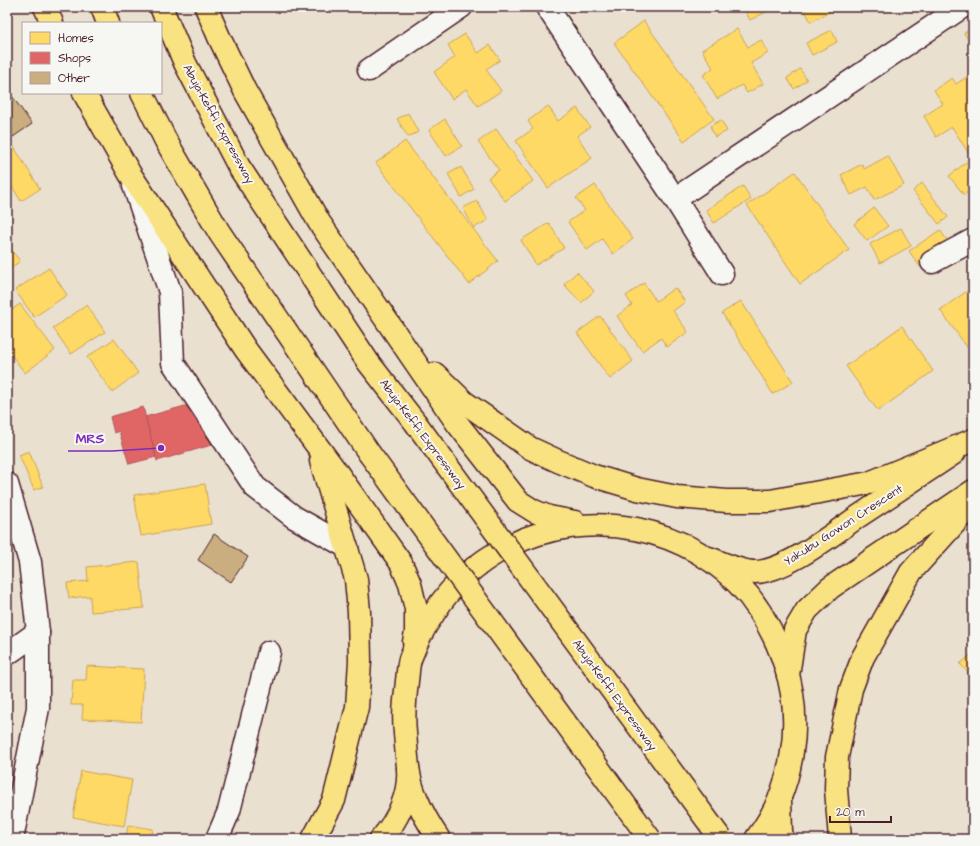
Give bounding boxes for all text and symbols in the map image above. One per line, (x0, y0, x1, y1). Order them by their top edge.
legend (22, 22, 162, 94)
text: Homes (58, 30, 94, 47)
text: Shops (58, 50, 91, 67)
street label: Abuja-Keffi Expressway (178, 61, 259, 188)
text: Other (58, 70, 90, 87)
street label: Abuja-Keffi Expressway (375, 376, 470, 494)
callout: MRS (68, 426, 112, 451)
text: MRS (76, 430, 105, 448)
street label: Yakubu Gowon Crescent (781, 480, 906, 570)
street label: Abuja-Keffi Expressway (567, 636, 661, 755)
scale bar (830, 798, 891, 824)
text: 20 m (836, 804, 865, 821)

